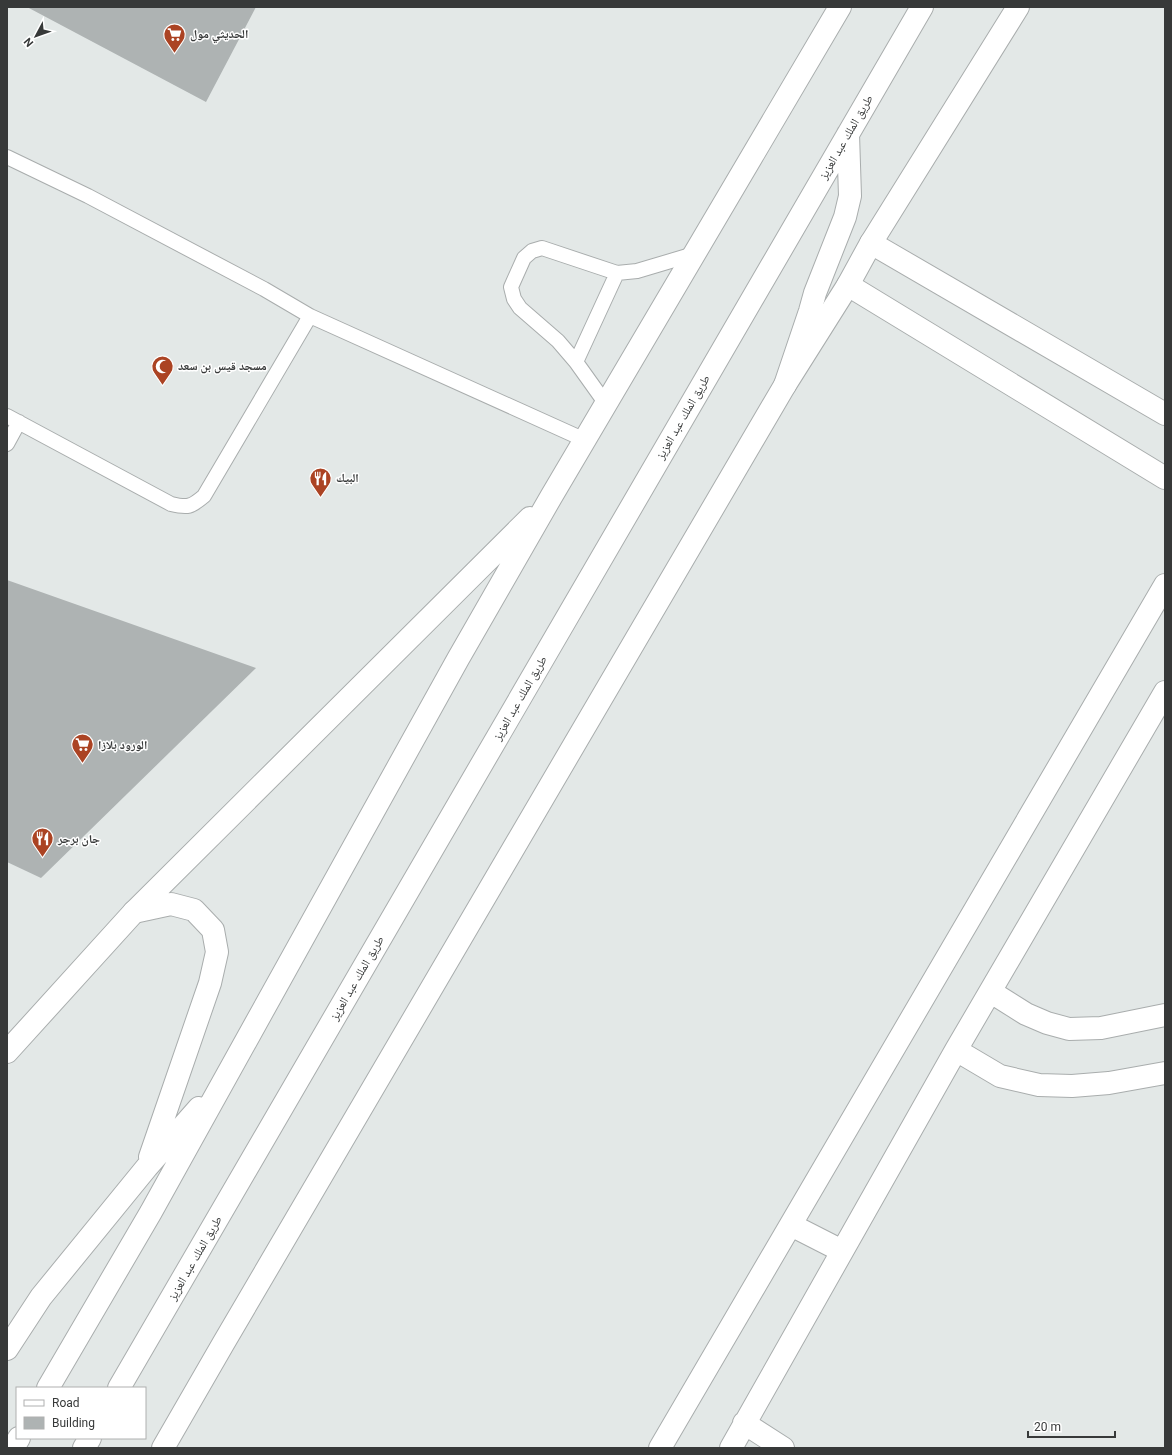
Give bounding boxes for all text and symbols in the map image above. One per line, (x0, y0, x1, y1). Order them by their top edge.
north arrow (16, 16, 56, 56)
supermarket icon: الحديثي مول (161, 21, 187, 54)
place label: الحديثي مول (190, 27, 248, 44)
text: N (21, 35, 36, 49)
street label: طريق الملك عبد العزيز (816, 92, 876, 183)
mosque icon: مسجد قيس بن سعد (149, 353, 175, 386)
place label: مسجد قيس بن سعد (178, 359, 267, 374)
street label: طريق الملك عبد العزيز (653, 372, 713, 463)
restaurant icon: البيك (307, 465, 333, 498)
place label: البيك (336, 471, 359, 485)
street label: طريق الملك عبد العزيز (490, 653, 550, 744)
supermarket icon: الورود بلازا (69, 732, 95, 765)
place label: الورود بلازا (98, 738, 147, 752)
restaurant icon: جان برجر (29, 826, 55, 859)
place label: جان برجر (57, 832, 100, 847)
street label: طريق الملك عبد العزيز (327, 933, 387, 1024)
street label: طريق الملك عبد العزيز (165, 1213, 225, 1304)
legend (16, 1387, 146, 1439)
text: Road (52, 1396, 80, 1410)
scale bar (1028, 1413, 1115, 1439)
text: Building (52, 1416, 95, 1430)
text: 20 m (1034, 1420, 1061, 1434)

